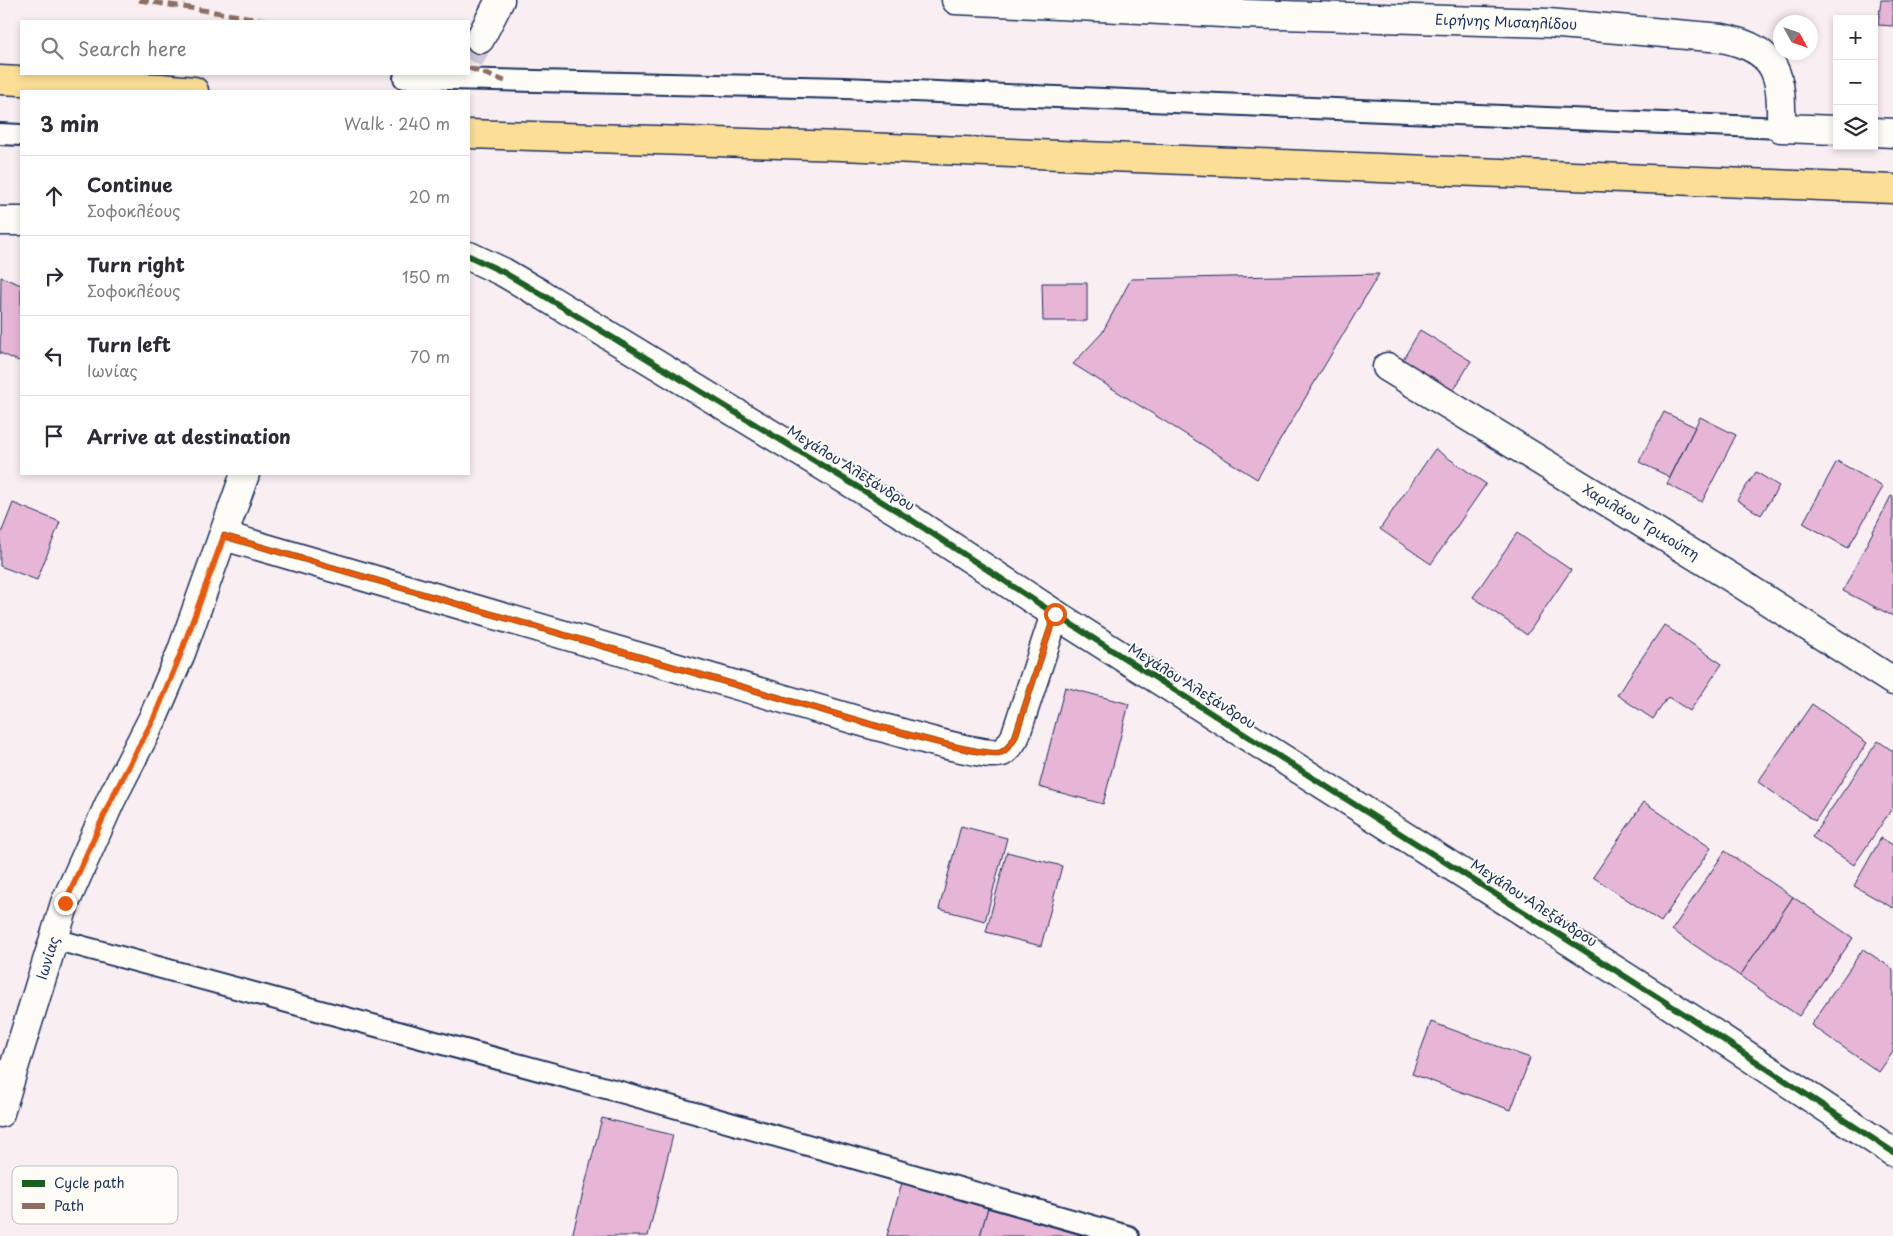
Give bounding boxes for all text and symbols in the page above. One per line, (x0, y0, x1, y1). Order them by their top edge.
street label: Ειρήνης Μισαηλίδου (1435, 9, 1578, 34)
north arrow (1773, 15, 1818, 60)
map controls (1833, 15, 1878, 150)
button: + (1833, 15, 1878, 60)
search box (20, 20, 470, 75)
icon: search (38, 34, 66, 62)
text: Search here (78, 34, 187, 62)
button: − (1833, 60, 1878, 105)
button: layers (1833, 105, 1878, 150)
text: 3 min (40, 107, 99, 139)
text: Walk · 240 m (344, 111, 450, 135)
text: Continue (87, 170, 173, 198)
icon: ahead (40, 182, 68, 210)
text: 20 m (409, 184, 450, 208)
text: Σοφοκλέους (87, 198, 180, 222)
text: Turn right (87, 250, 185, 278)
icon: right (40, 262, 68, 290)
text: 150 m (402, 264, 450, 288)
text: Σοφοκλέους (87, 278, 180, 302)
text: Turn left (87, 330, 171, 358)
icon: left (40, 342, 68, 370)
text: 70 m (410, 344, 450, 368)
text: Ιωνίας (87, 358, 138, 382)
street label: Μεγάλου Αλεξάνδρου (783, 420, 919, 516)
icon: arrive (40, 422, 68, 450)
text: Arrive at destination (87, 422, 291, 450)
street label: Χαριλάου Τρικούπη (1579, 478, 1704, 565)
route start (1044, 603, 1067, 626)
street label: Μεγάλου Αλεξάνδρου (1124, 638, 1260, 734)
street label: Μεγάλου Αλεξάνδρου (1467, 854, 1602, 952)
route end (54, 892, 77, 915)
street label: Ιωνίας (31, 934, 64, 982)
legend (12, 1166, 178, 1224)
text: Cycle path (54, 1172, 125, 1193)
text: Path (54, 1195, 84, 1216)

